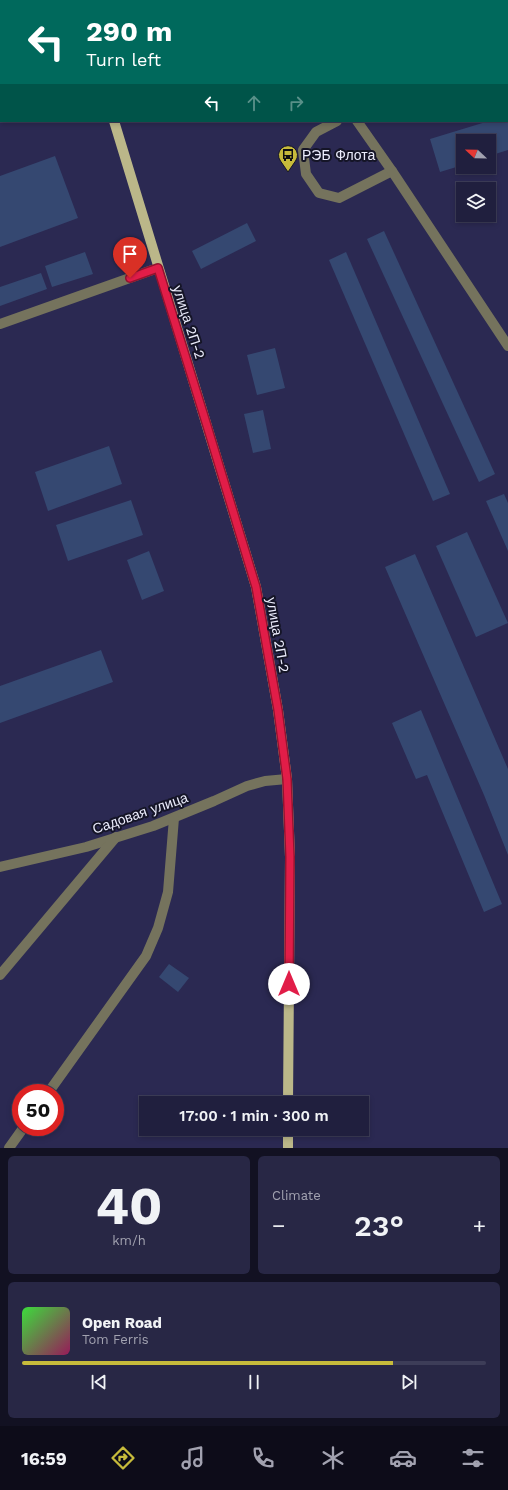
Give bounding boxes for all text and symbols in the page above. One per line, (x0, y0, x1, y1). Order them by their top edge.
text: 290 m (86, 15, 172, 48)
icon: left (20, 16, 72, 68)
text: Turn left (86, 49, 161, 70)
icon: left (201, 92, 223, 114)
icon: ahead (243, 92, 265, 114)
icon: right (285, 92, 307, 114)
north arrow (456, 134, 496, 174)
map controls (456, 134, 496, 222)
bus stop icon: РЭБ Флота (277, 144, 299, 172)
place label: РЭБ Флота (302, 147, 376, 163)
button: layers (456, 182, 496, 222)
pin (113, 237, 147, 278)
icon: arrive (119, 243, 141, 265)
street label: улица 2П-2 (170, 283, 208, 361)
street label: улица 2П-2 (264, 596, 292, 674)
street label: Садовая улица (90, 789, 190, 837)
position arrow (268, 963, 310, 1005)
speed limit sign: 50 (12, 1084, 64, 1136)
text: 17:00 · 1 min · 300 m (179, 1107, 329, 1125)
text: 40 (95, 1176, 163, 1237)
text: Climate (272, 1188, 321, 1203)
text: 23° (354, 1208, 404, 1243)
text: − (272, 1213, 285, 1238)
text: + (473, 1213, 486, 1238)
text: km/h (112, 1233, 146, 1248)
text: Open Road (82, 1314, 162, 1332)
text: Tom Ferris (82, 1332, 149, 1347)
icon: previous (88, 1371, 110, 1393)
icon: pause (243, 1371, 265, 1393)
icon: next (398, 1371, 420, 1393)
icon: directions (109, 1444, 137, 1472)
icon: music (179, 1444, 207, 1472)
icon: phone (249, 1444, 277, 1472)
icon: climate (319, 1444, 347, 1472)
icon: car (389, 1444, 417, 1472)
icon: filters (459, 1444, 487, 1472)
text: 16:59 (21, 1448, 67, 1469)

